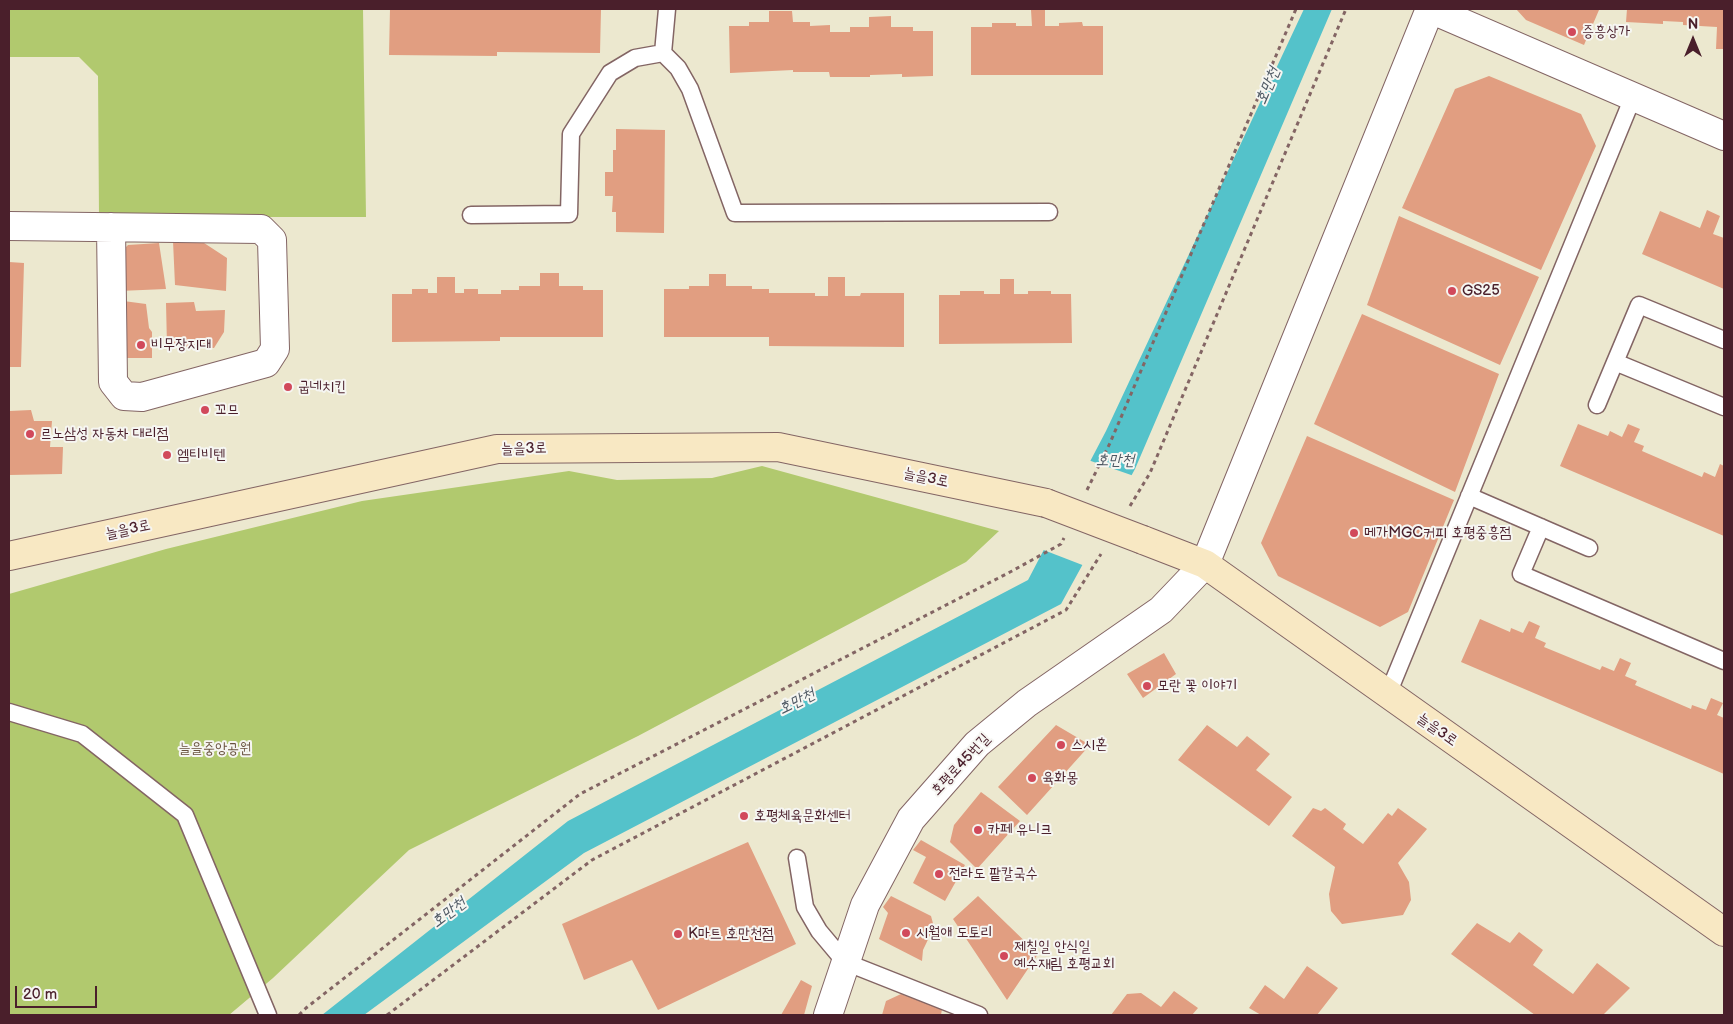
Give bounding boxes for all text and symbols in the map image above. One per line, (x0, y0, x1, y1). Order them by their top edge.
north arrow (1668, 15, 1718, 65)
text: N (1688, 16, 1698, 33)
place label: 증흥상가 (1582, 23, 1630, 41)
marker: 증흥상가 (1566, 26, 1578, 38)
water label: 호만천 (1252, 64, 1284, 108)
place label: GS25 (1462, 282, 1500, 300)
marker: GS25 (1446, 285, 1458, 297)
place label: 비무장지대 (151, 336, 211, 354)
marker: 비무장지대 (135, 339, 147, 351)
place label: 굽네치킨 (298, 378, 346, 396)
marker: 굽네치킨 (282, 381, 294, 393)
place label: 꼬므 (215, 401, 239, 419)
marker: 꼬므 (199, 404, 211, 416)
place label: 르노삼성 자동차 대리점 (40, 425, 169, 443)
marker: 르노삼성 자동차 대리점 (24, 428, 36, 440)
street label: 늘을3로 (501, 440, 547, 458)
place label: 엠티비텐 (177, 446, 225, 464)
marker: 엠티비텐 (161, 449, 173, 461)
water label: 호만천 (1096, 451, 1134, 471)
street label: 늘을3로 (902, 464, 950, 492)
street label: 늘을3로 (104, 516, 152, 544)
place label: 메가MGC커피 호평중흥점 (1364, 524, 1512, 542)
marker: 메가MGC커피 호평중흥점 (1348, 527, 1360, 539)
place label: 모란 꽃 이야기 (1157, 677, 1238, 695)
marker: 모란 꽃 이야기 (1141, 680, 1153, 692)
water label: 호만천 (775, 685, 819, 719)
street label: 늘을3로 (1413, 710, 1461, 750)
street label: 호평로45번길 (928, 730, 994, 800)
place label: 스시혼 (1071, 736, 1107, 754)
marker: 스시혼 (1055, 739, 1067, 751)
park label: 늘을중앙공원 (179, 740, 251, 758)
place label: 육화몽 (1042, 769, 1078, 787)
marker: 육화몽 (1026, 772, 1038, 784)
place label: 호평체육문화센터 (754, 807, 851, 825)
marker: 호평체육문화센터 (738, 810, 750, 822)
place label: 카페 유니크 (988, 821, 1052, 839)
marker: 카페 유니크 (972, 824, 984, 836)
place label: 전라도 팥칼국수 (949, 865, 1038, 883)
marker: 전라도 팥칼국수 (933, 868, 945, 880)
water label: 호만천 (428, 894, 470, 932)
place label: 시월애 도토리 (916, 924, 992, 942)
place label: K마트 호만천점 (688, 925, 774, 943)
marker: 시월애 도토리 (900, 927, 912, 939)
marker: K마트 호만천점 (672, 928, 684, 940)
place label: 제칠일 안식일 예수재림 호평교회 (1014, 938, 1115, 973)
marker: 제칠일 안식일 예수재림 호평교회 (998, 950, 1010, 962)
scale bar (18, 976, 100, 1008)
text: 20 m (23, 985, 57, 1004)

